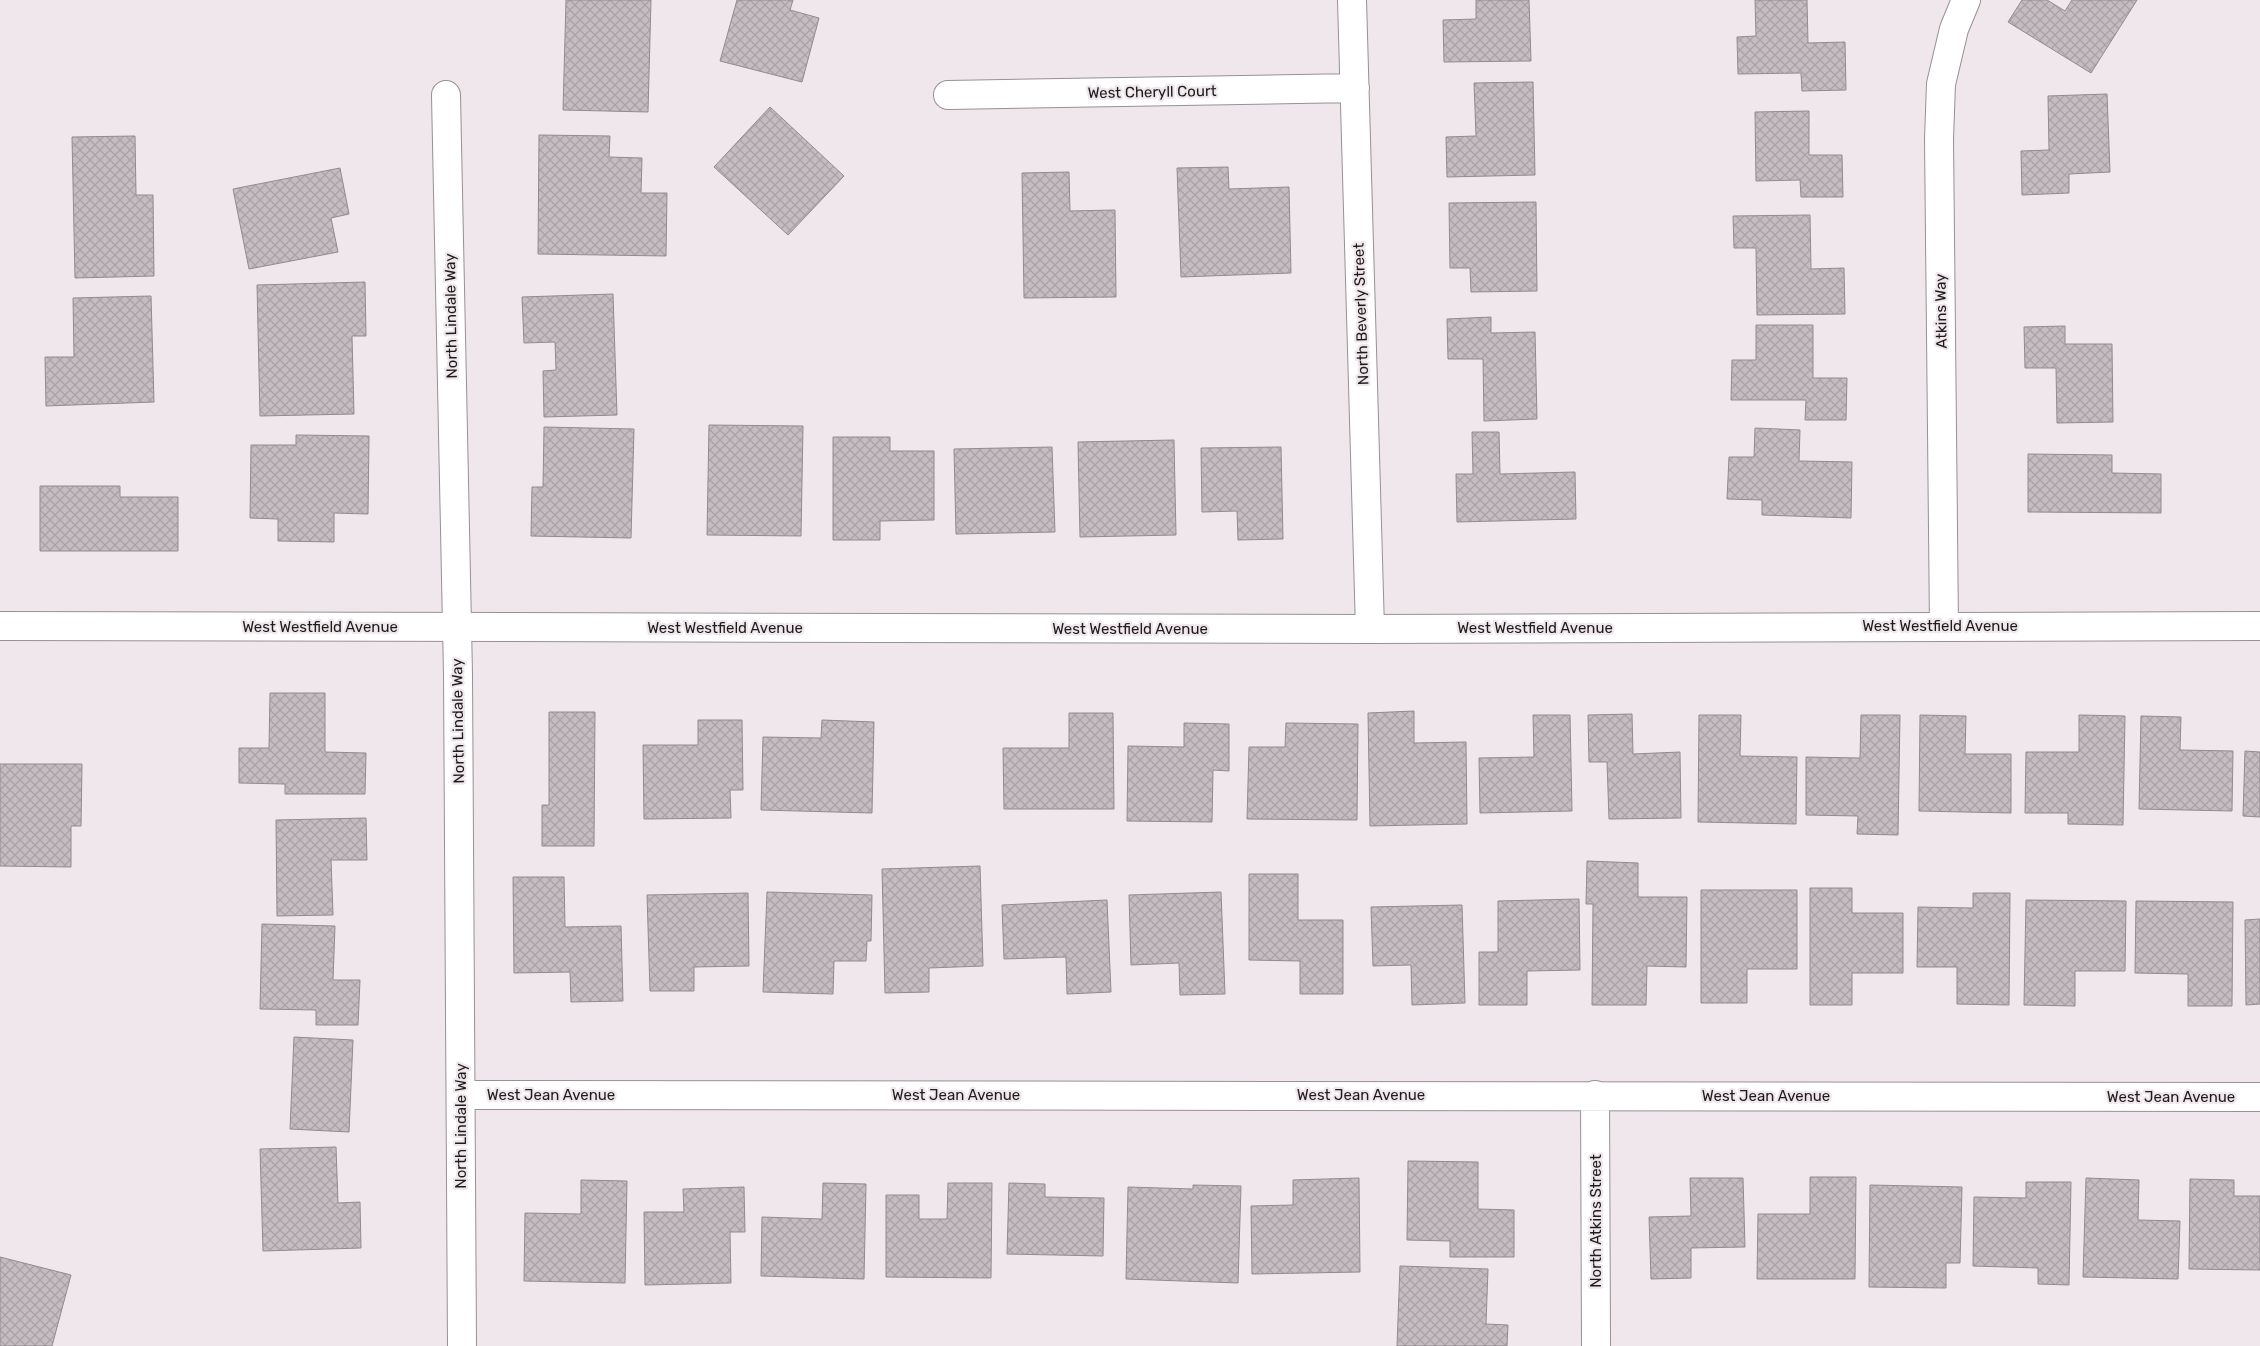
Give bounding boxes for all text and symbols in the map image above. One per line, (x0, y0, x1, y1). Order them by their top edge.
street label: West Cheryll Court (1087, 82, 1217, 102)
street label: North Beverly Street (1350, 242, 1372, 385)
street label: North Lindale Way (441, 253, 461, 379)
street label: Atkins Way (1931, 273, 1951, 349)
street label: West Westfield Avenue (1862, 617, 2018, 635)
street label: West Westfield Avenue (242, 618, 398, 636)
street label: West Westfield Avenue (647, 619, 803, 637)
street label: West Westfield Avenue (1457, 619, 1613, 637)
street label: West Westfield Avenue (1052, 620, 1208, 638)
street label: North Lindale Way (448, 658, 468, 784)
street label: North Lindale Way (452, 1063, 470, 1189)
street label: West Jean Avenue (487, 1086, 615, 1104)
street label: West Jean Avenue (892, 1086, 1020, 1104)
street label: West Jean Avenue (1297, 1086, 1425, 1104)
street label: West Jean Avenue (1702, 1087, 1830, 1105)
street label: West Jean Avenue (2107, 1088, 2235, 1106)
street label: North Atkins Street (1587, 1154, 1605, 1288)

